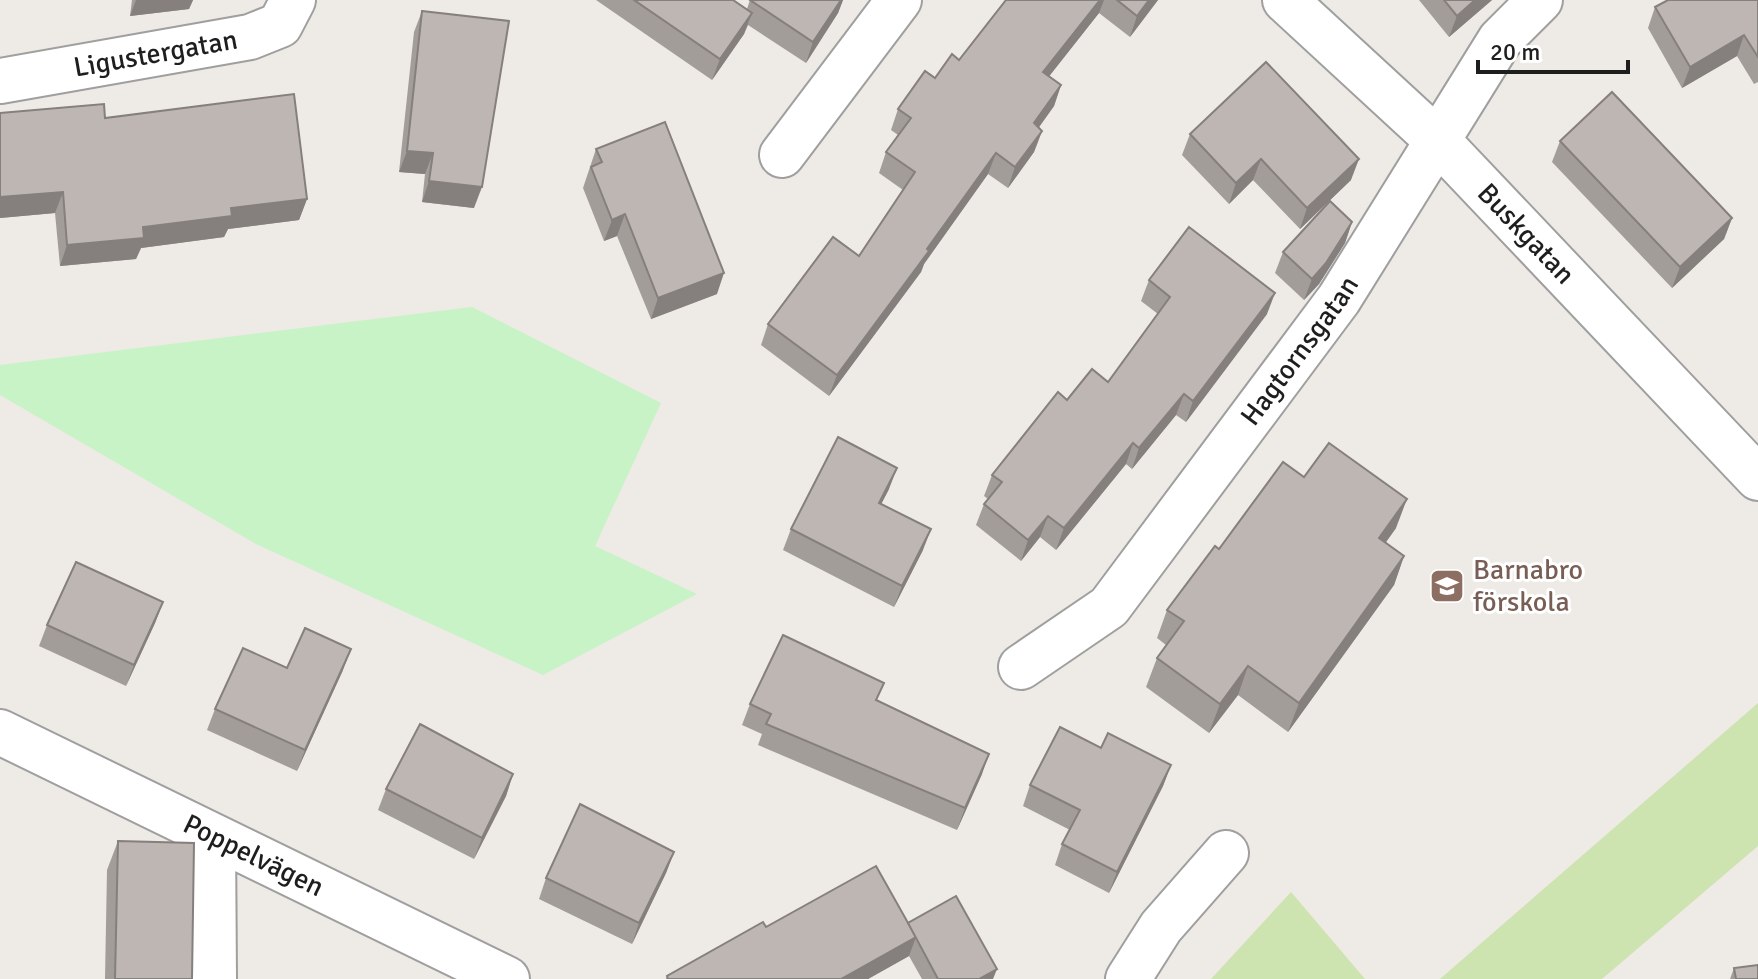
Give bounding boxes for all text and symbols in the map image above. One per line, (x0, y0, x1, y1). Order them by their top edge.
street label: Ligustergatan (71, 23, 240, 85)
scale bar (1478, 24, 1628, 74)
text: 20 m (1490, 37, 1540, 67)
street label: Buskgatan (1470, 176, 1582, 291)
street label: Hagtornsgatan (1233, 270, 1366, 432)
place label: Barnabro förskola (1473, 553, 1583, 619)
school or university icon: Barnabro förskola (1428, 567, 1466, 605)
street label: Poppelvägen (178, 807, 329, 904)

